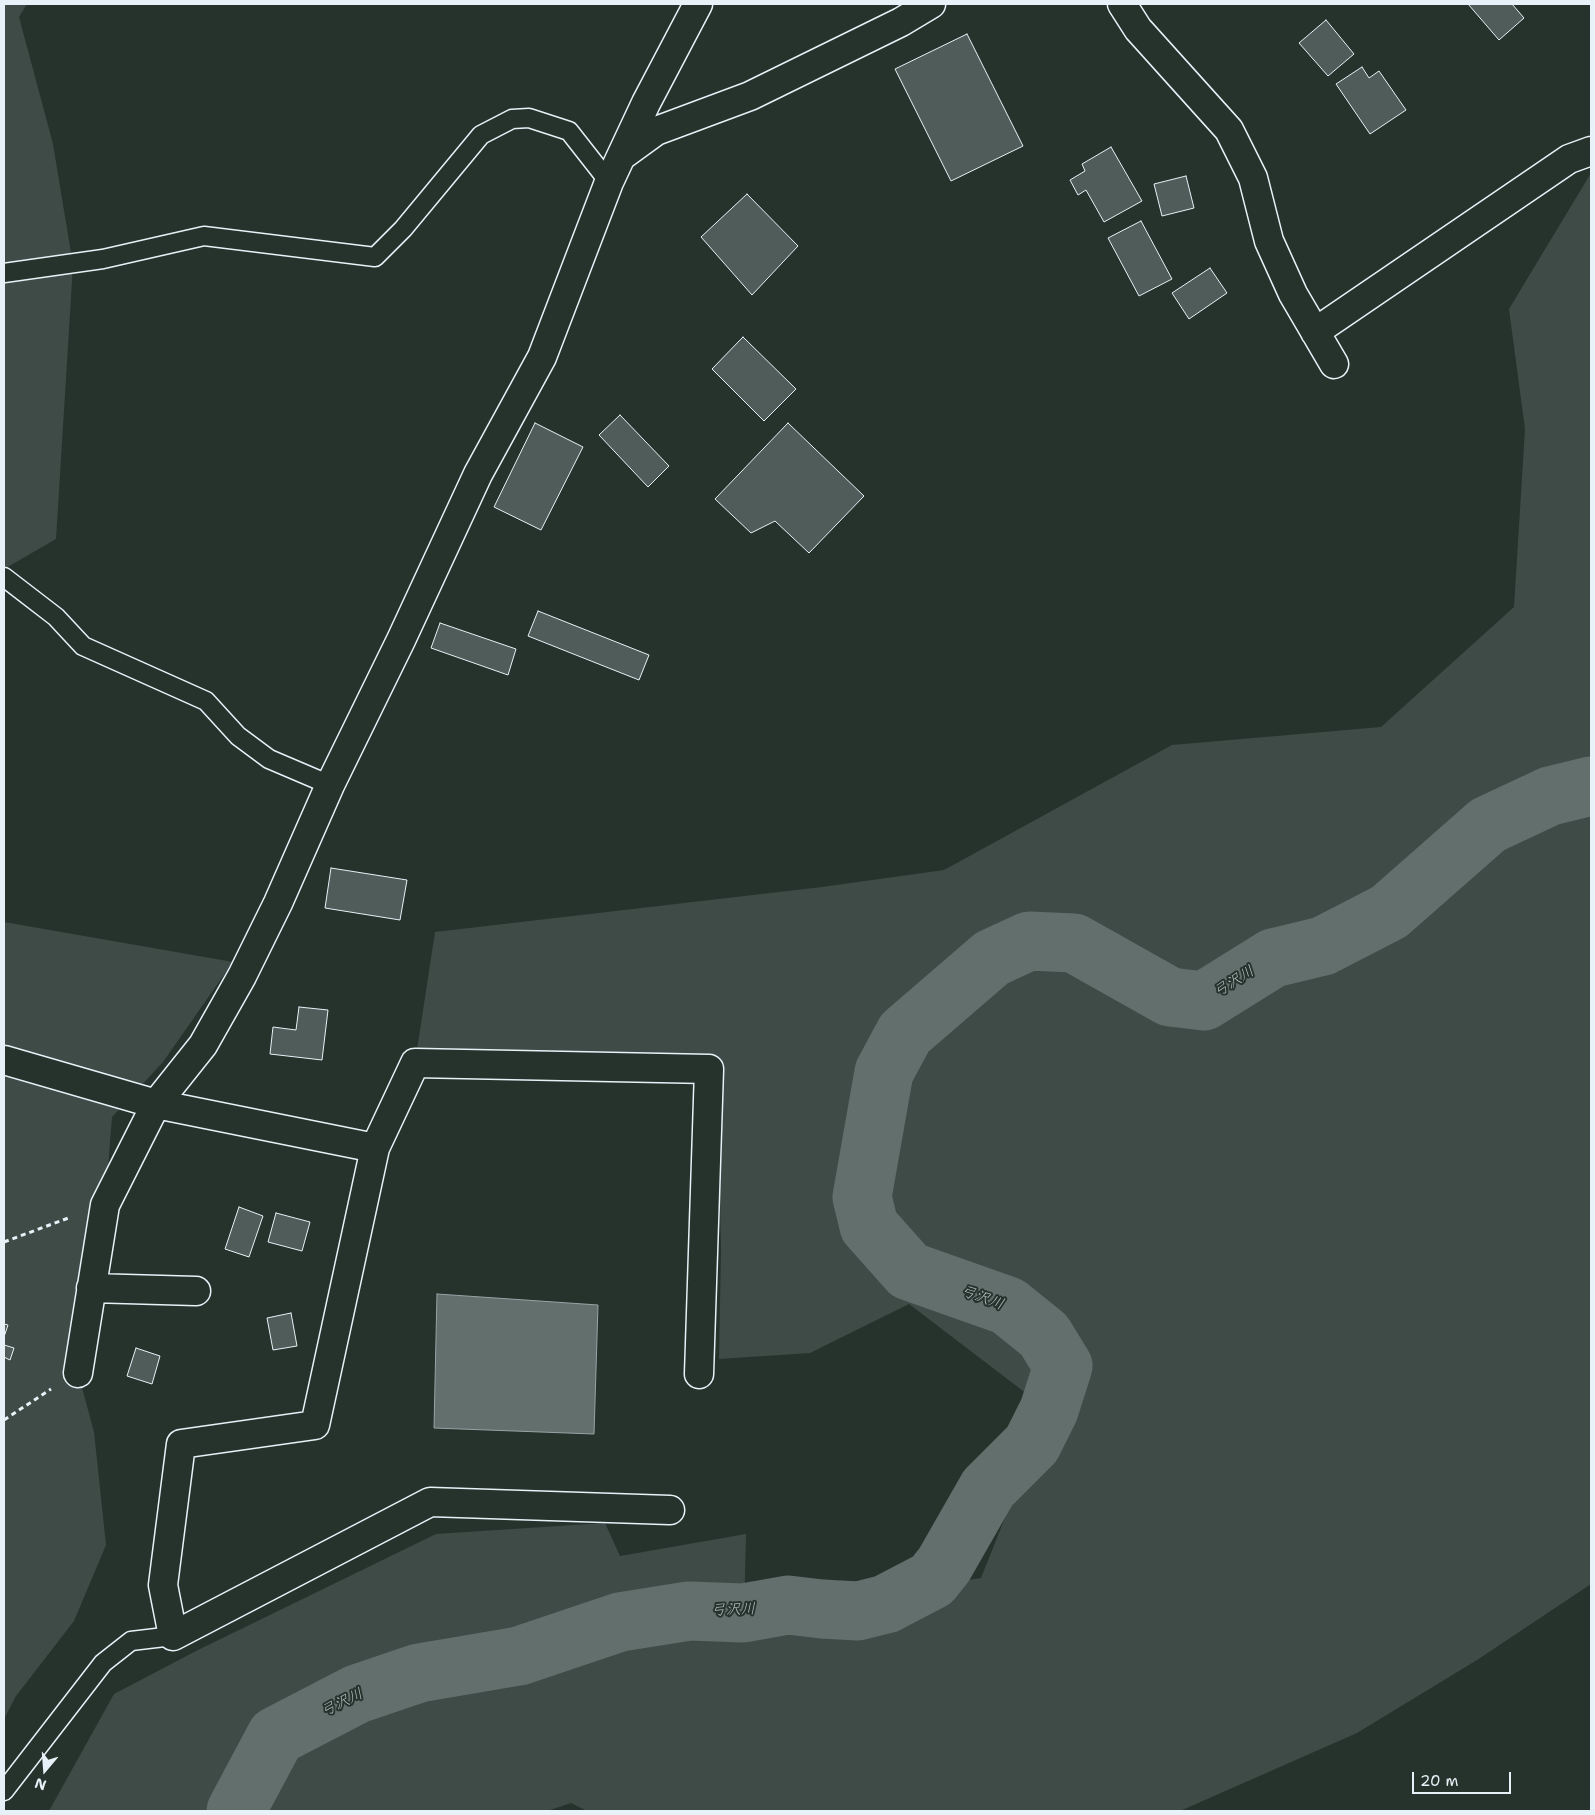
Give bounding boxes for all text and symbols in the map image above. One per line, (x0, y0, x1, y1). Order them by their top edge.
water label: 弓沢川 (1210, 962, 1258, 1002)
water label: 弓沢川 (958, 1282, 1006, 1314)
water label: 弓沢川 (710, 1600, 756, 1620)
water label: 弓沢川 (318, 1685, 366, 1721)
north arrow (20, 1745, 70, 1795)
scale bar (1415, 1762, 1514, 1794)
text: 20 m (1420, 1771, 1459, 1791)
text: N (32, 1774, 48, 1795)

